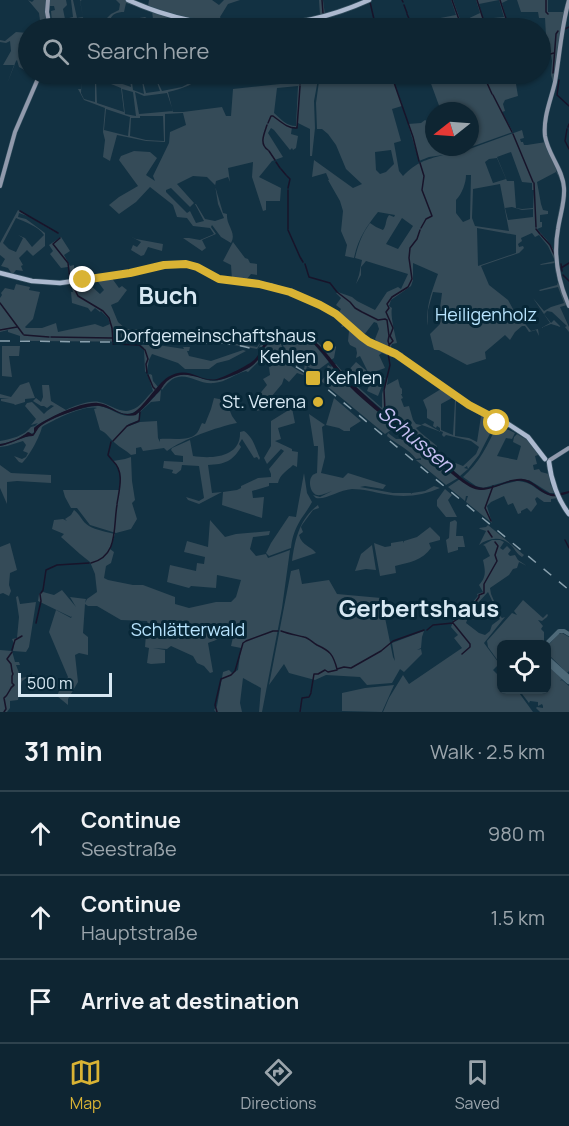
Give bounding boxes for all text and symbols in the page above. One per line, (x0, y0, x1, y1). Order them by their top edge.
search box (18, 18, 551, 84)
icon: search (39, 35, 72, 68)
text: Search here (87, 36, 209, 66)
north arrow (425, 102, 479, 156)
route end (69, 266, 95, 292)
district label: Buch (139, 278, 197, 311)
park label: Heiligenholz (435, 302, 537, 326)
place label: Dorfgemeinschaftshaus Kehlen (115, 323, 316, 368)
marker: Dorfgemeinschaftshaus Kehlen (321, 339, 335, 353)
place label: Kehlen (326, 365, 382, 389)
marker: Kehlen (304, 369, 322, 387)
place label: St. Verena (222, 389, 306, 413)
marker: St. Verena (311, 395, 325, 409)
water label: Schussen (373, 399, 461, 479)
route start (483, 409, 509, 435)
district label: Gerbertshaus (339, 591, 499, 624)
park label: Schlätterwald (131, 617, 245, 641)
map controls (497, 640, 551, 694)
button: locate (497, 640, 551, 694)
scale bar (18, 670, 112, 698)
text: 500 m (27, 672, 73, 694)
text: 31 min (24, 733, 103, 769)
text: Walk · 2.5 km (430, 738, 545, 765)
text: Continue (81, 805, 181, 835)
icon: ahead (24, 817, 57, 850)
text: 980 m (488, 820, 545, 847)
text: Seestraße (81, 835, 177, 862)
text: Continue (81, 889, 181, 919)
icon: ahead (24, 901, 57, 934)
text: 1.5 km (491, 904, 545, 931)
text: Hauptstraße (81, 919, 198, 946)
icon: arrive (24, 985, 57, 1018)
text: Arrive at destination (81, 986, 299, 1016)
tab: Map (69, 1056, 102, 1114)
tab: Directions (241, 1056, 316, 1114)
tab: Saved (455, 1056, 500, 1114)

